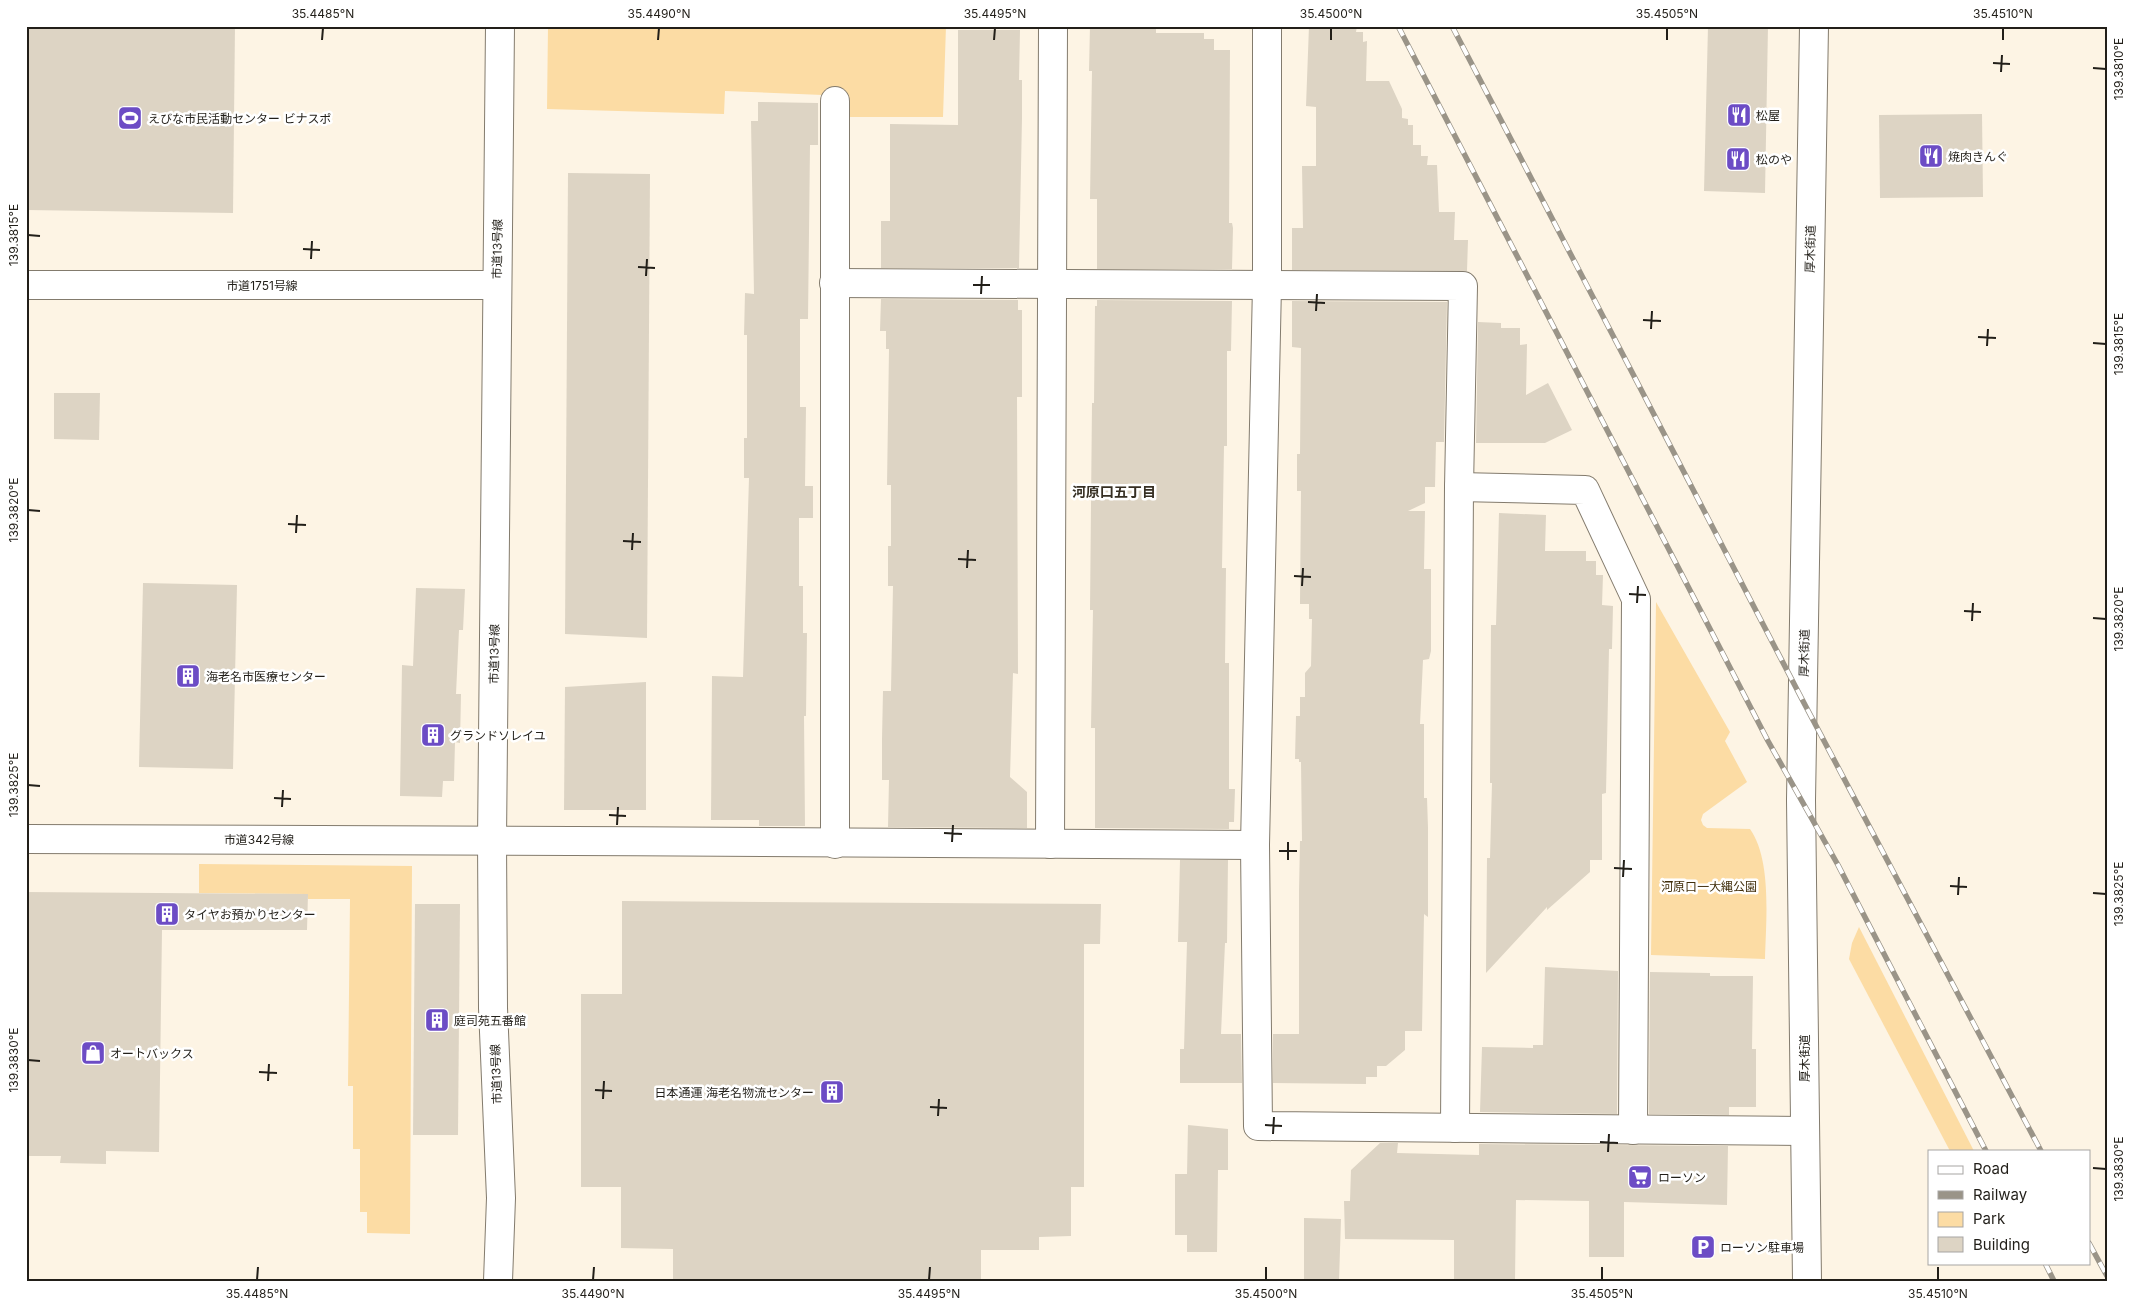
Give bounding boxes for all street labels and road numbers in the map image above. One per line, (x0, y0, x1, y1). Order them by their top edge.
street label: 市道13号線 (489, 219, 505, 279)
street label: 厚木街道 (1802, 225, 1818, 273)
street label: 市道1751号線 (226, 278, 298, 293)
street label: 市道13号線 (486, 624, 502, 684)
street label: 厚木街道 (1796, 629, 1812, 677)
street label: 市道342号線 (224, 832, 294, 847)
street label: 厚木街道 (1797, 1034, 1812, 1082)
street label: 市道13号線 (487, 1044, 505, 1104)

